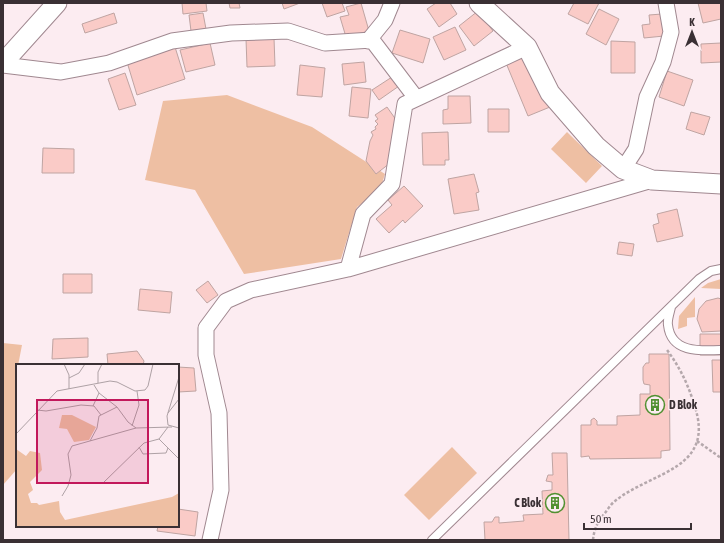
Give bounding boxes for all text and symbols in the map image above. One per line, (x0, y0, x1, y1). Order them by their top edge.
north arrow (672, 12, 712, 52)
text: K (689, 16, 695, 28)
inset map (16, 364, 179, 527)
building icon: D Blok (644, 394, 666, 416)
place label: D Blok (669, 398, 698, 412)
building icon: C Blok (544, 492, 566, 514)
place label: C Blok (514, 496, 542, 510)
scale bar (584, 505, 691, 531)
text: 50 m (590, 512, 612, 526)

